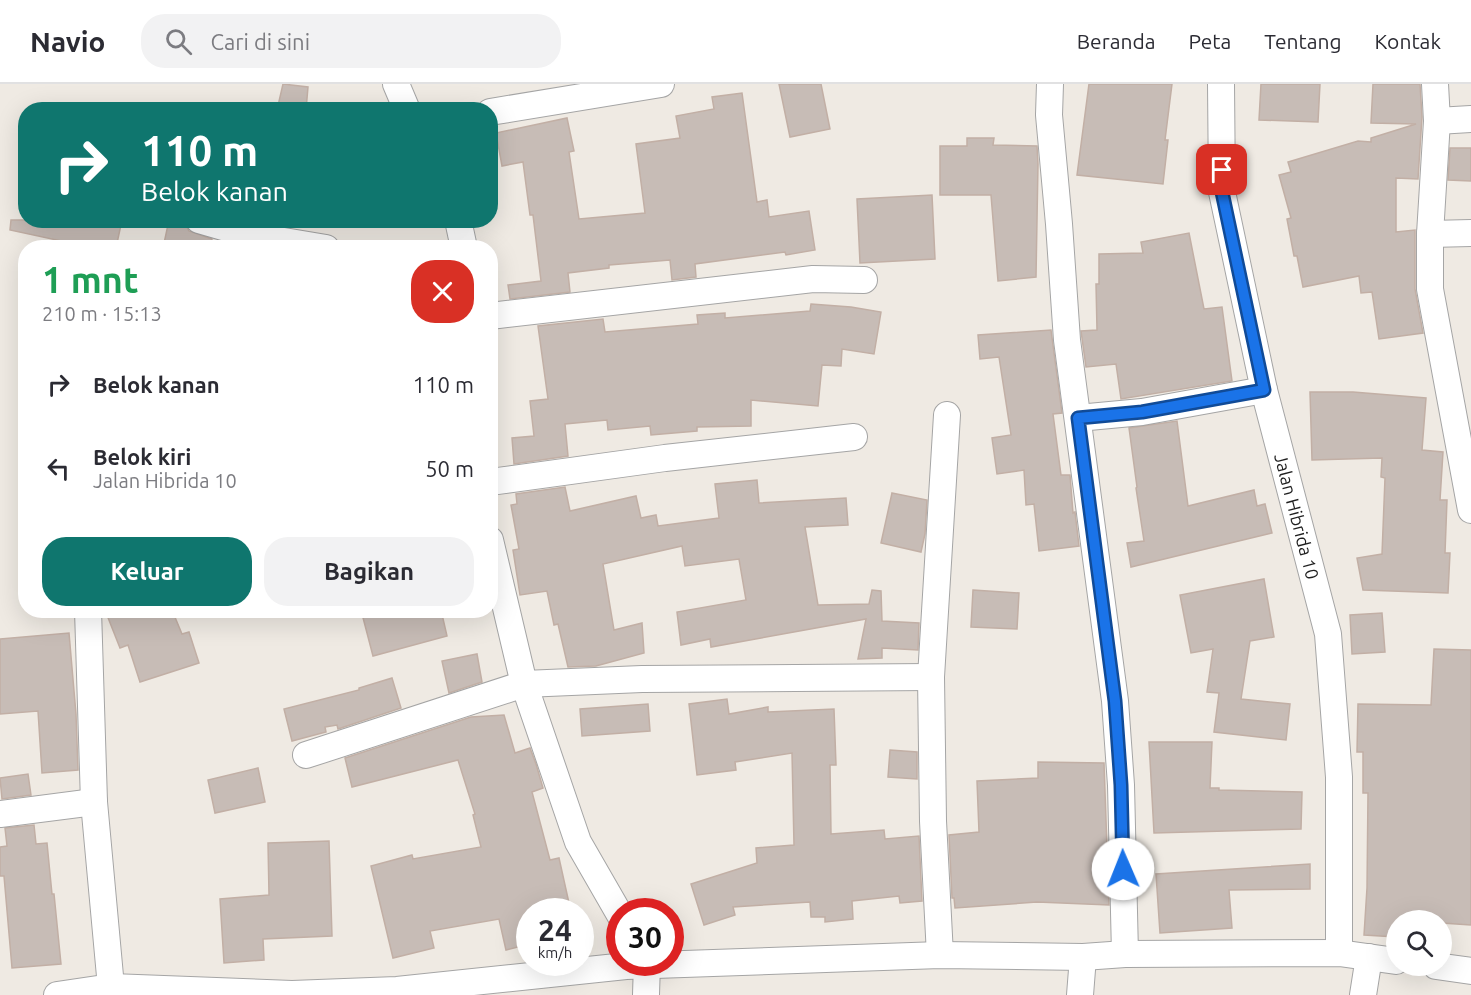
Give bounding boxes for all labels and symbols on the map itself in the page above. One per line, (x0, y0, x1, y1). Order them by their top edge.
pin (1196, 144, 1247, 195)
street label: Jalan Hibrida 10 (1271, 451, 1323, 581)
position arrow (1091, 837, 1155, 901)
speed limit sign: 30 (606, 898, 684, 976)

